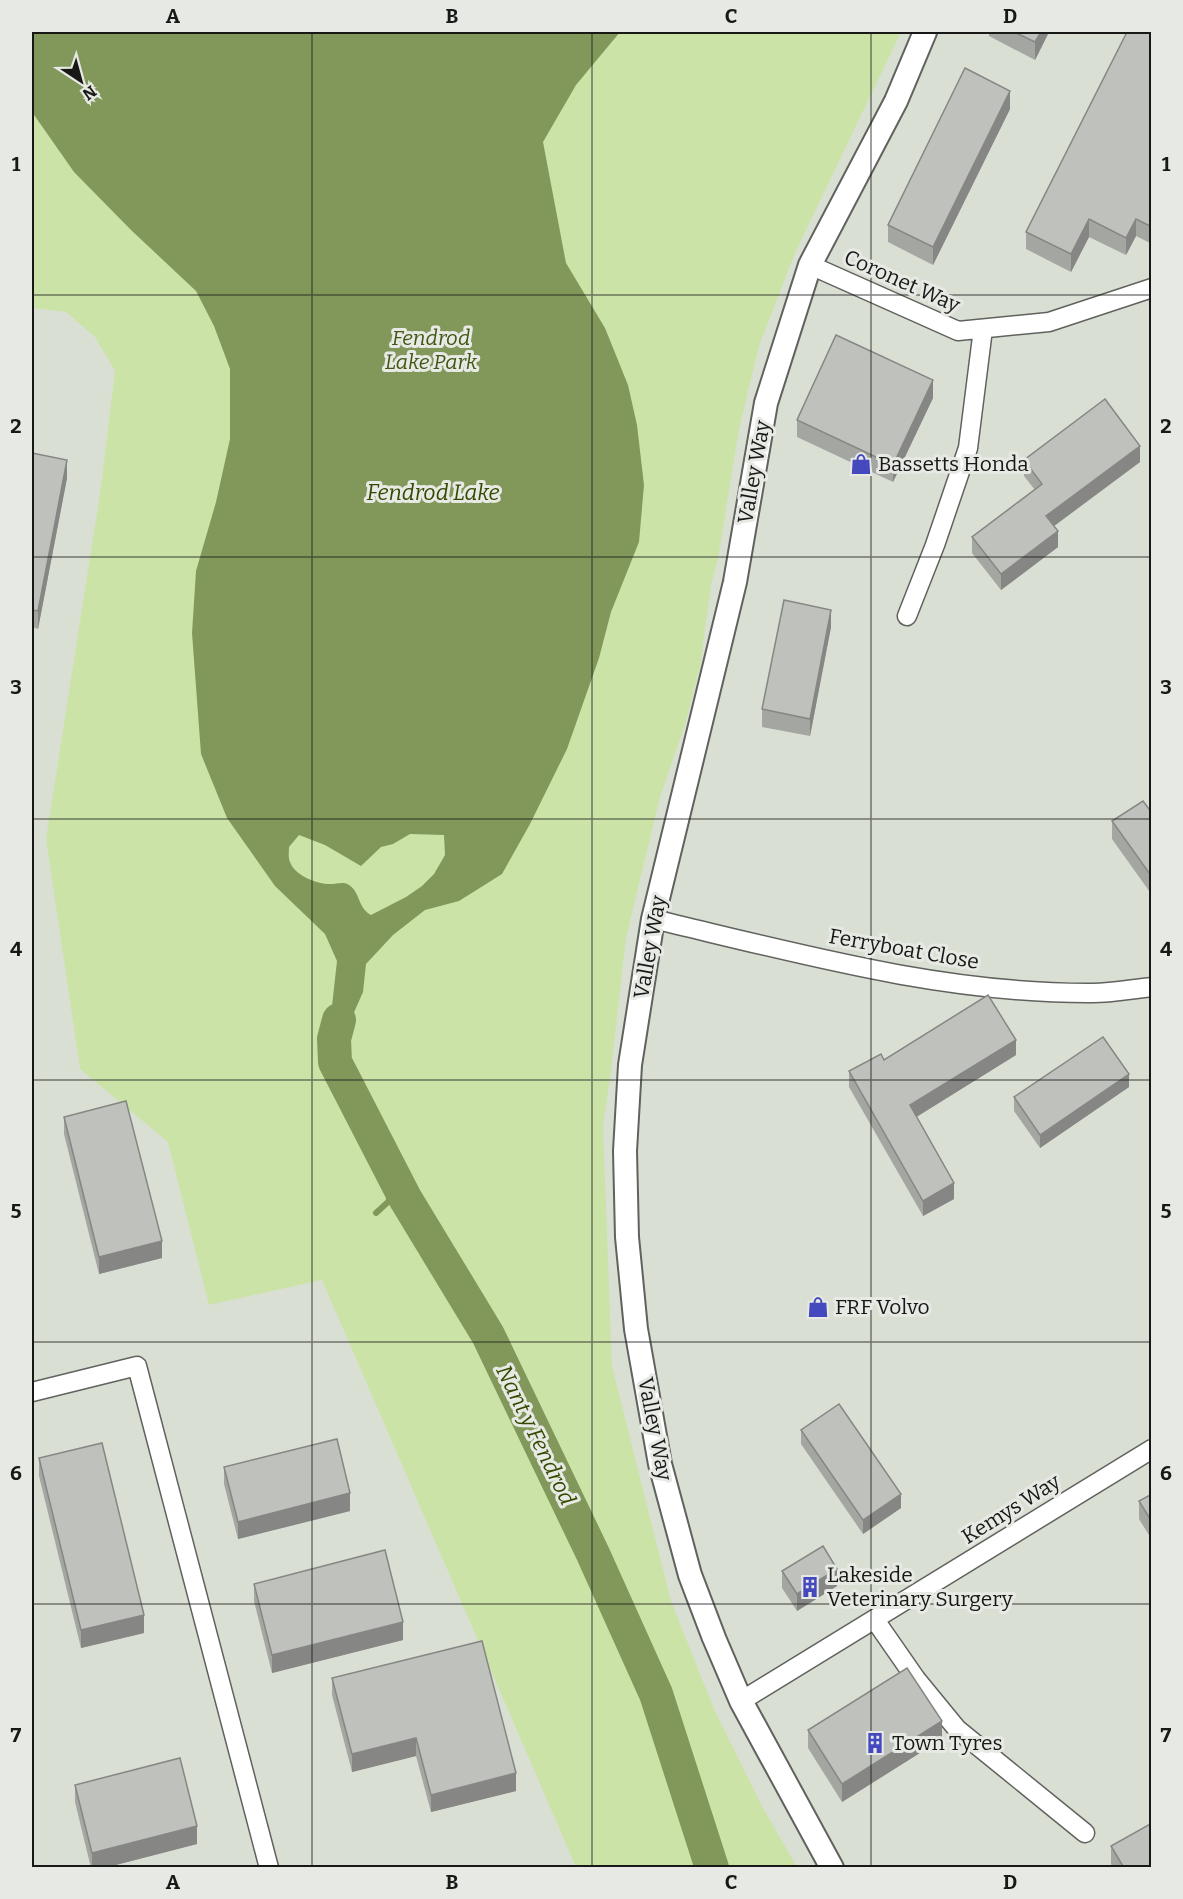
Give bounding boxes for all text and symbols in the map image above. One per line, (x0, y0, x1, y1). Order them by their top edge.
text: A (166, 4, 181, 28)
text: B (446, 4, 459, 28)
text: C (725, 4, 737, 28)
text: D (1003, 4, 1017, 28)
north arrow (51, 51, 111, 111)
text: N (79, 81, 100, 104)
text: 1 (12, 152, 21, 176)
text: 1 (1162, 152, 1171, 176)
street label: Coronet Way (840, 244, 965, 318)
park label: Fendrod Lake Park (385, 325, 478, 375)
text: 2 (10, 414, 22, 438)
text: 2 (1160, 414, 1172, 438)
street label: Valley Way (732, 417, 776, 526)
place label: Bassetts Honda (878, 451, 1029, 477)
shop icon: Bassetts Honda (849, 452, 873, 476)
water label: Fendrod Lake (366, 479, 500, 506)
text: 3 (10, 675, 22, 699)
text: 3 (1160, 675, 1172, 699)
street label: Valley Way (628, 892, 672, 1001)
street label: Ferryboat Close (827, 923, 981, 975)
text: 4 (10, 937, 22, 961)
text: 4 (1160, 937, 1172, 961)
text: 5 (11, 1199, 22, 1223)
text: 5 (1161, 1199, 1172, 1223)
place label: FRF Volvo (835, 1294, 930, 1320)
shop icon: FRF Volvo (806, 1295, 830, 1319)
water label: Nant y Fendrod (490, 1361, 582, 1509)
street label: Valley Way (632, 1375, 678, 1484)
text: 6 (10, 1461, 22, 1485)
text: 6 (1160, 1461, 1172, 1485)
street label: Kemys Way (957, 1468, 1066, 1550)
place label: Lakeside Veterinary Surgery (827, 1562, 1014, 1612)
building icon: Lakeside Veterinary Surgery (798, 1575, 822, 1599)
text: 7 (11, 1723, 22, 1747)
text: 7 (1161, 1723, 1172, 1747)
place label: Town Tyres (892, 1730, 1003, 1756)
building icon: Town Tyres (863, 1731, 887, 1755)
text: A (166, 1870, 181, 1894)
text: B (446, 1870, 459, 1894)
text: C (725, 1870, 737, 1894)
text: D (1003, 1870, 1017, 1894)

